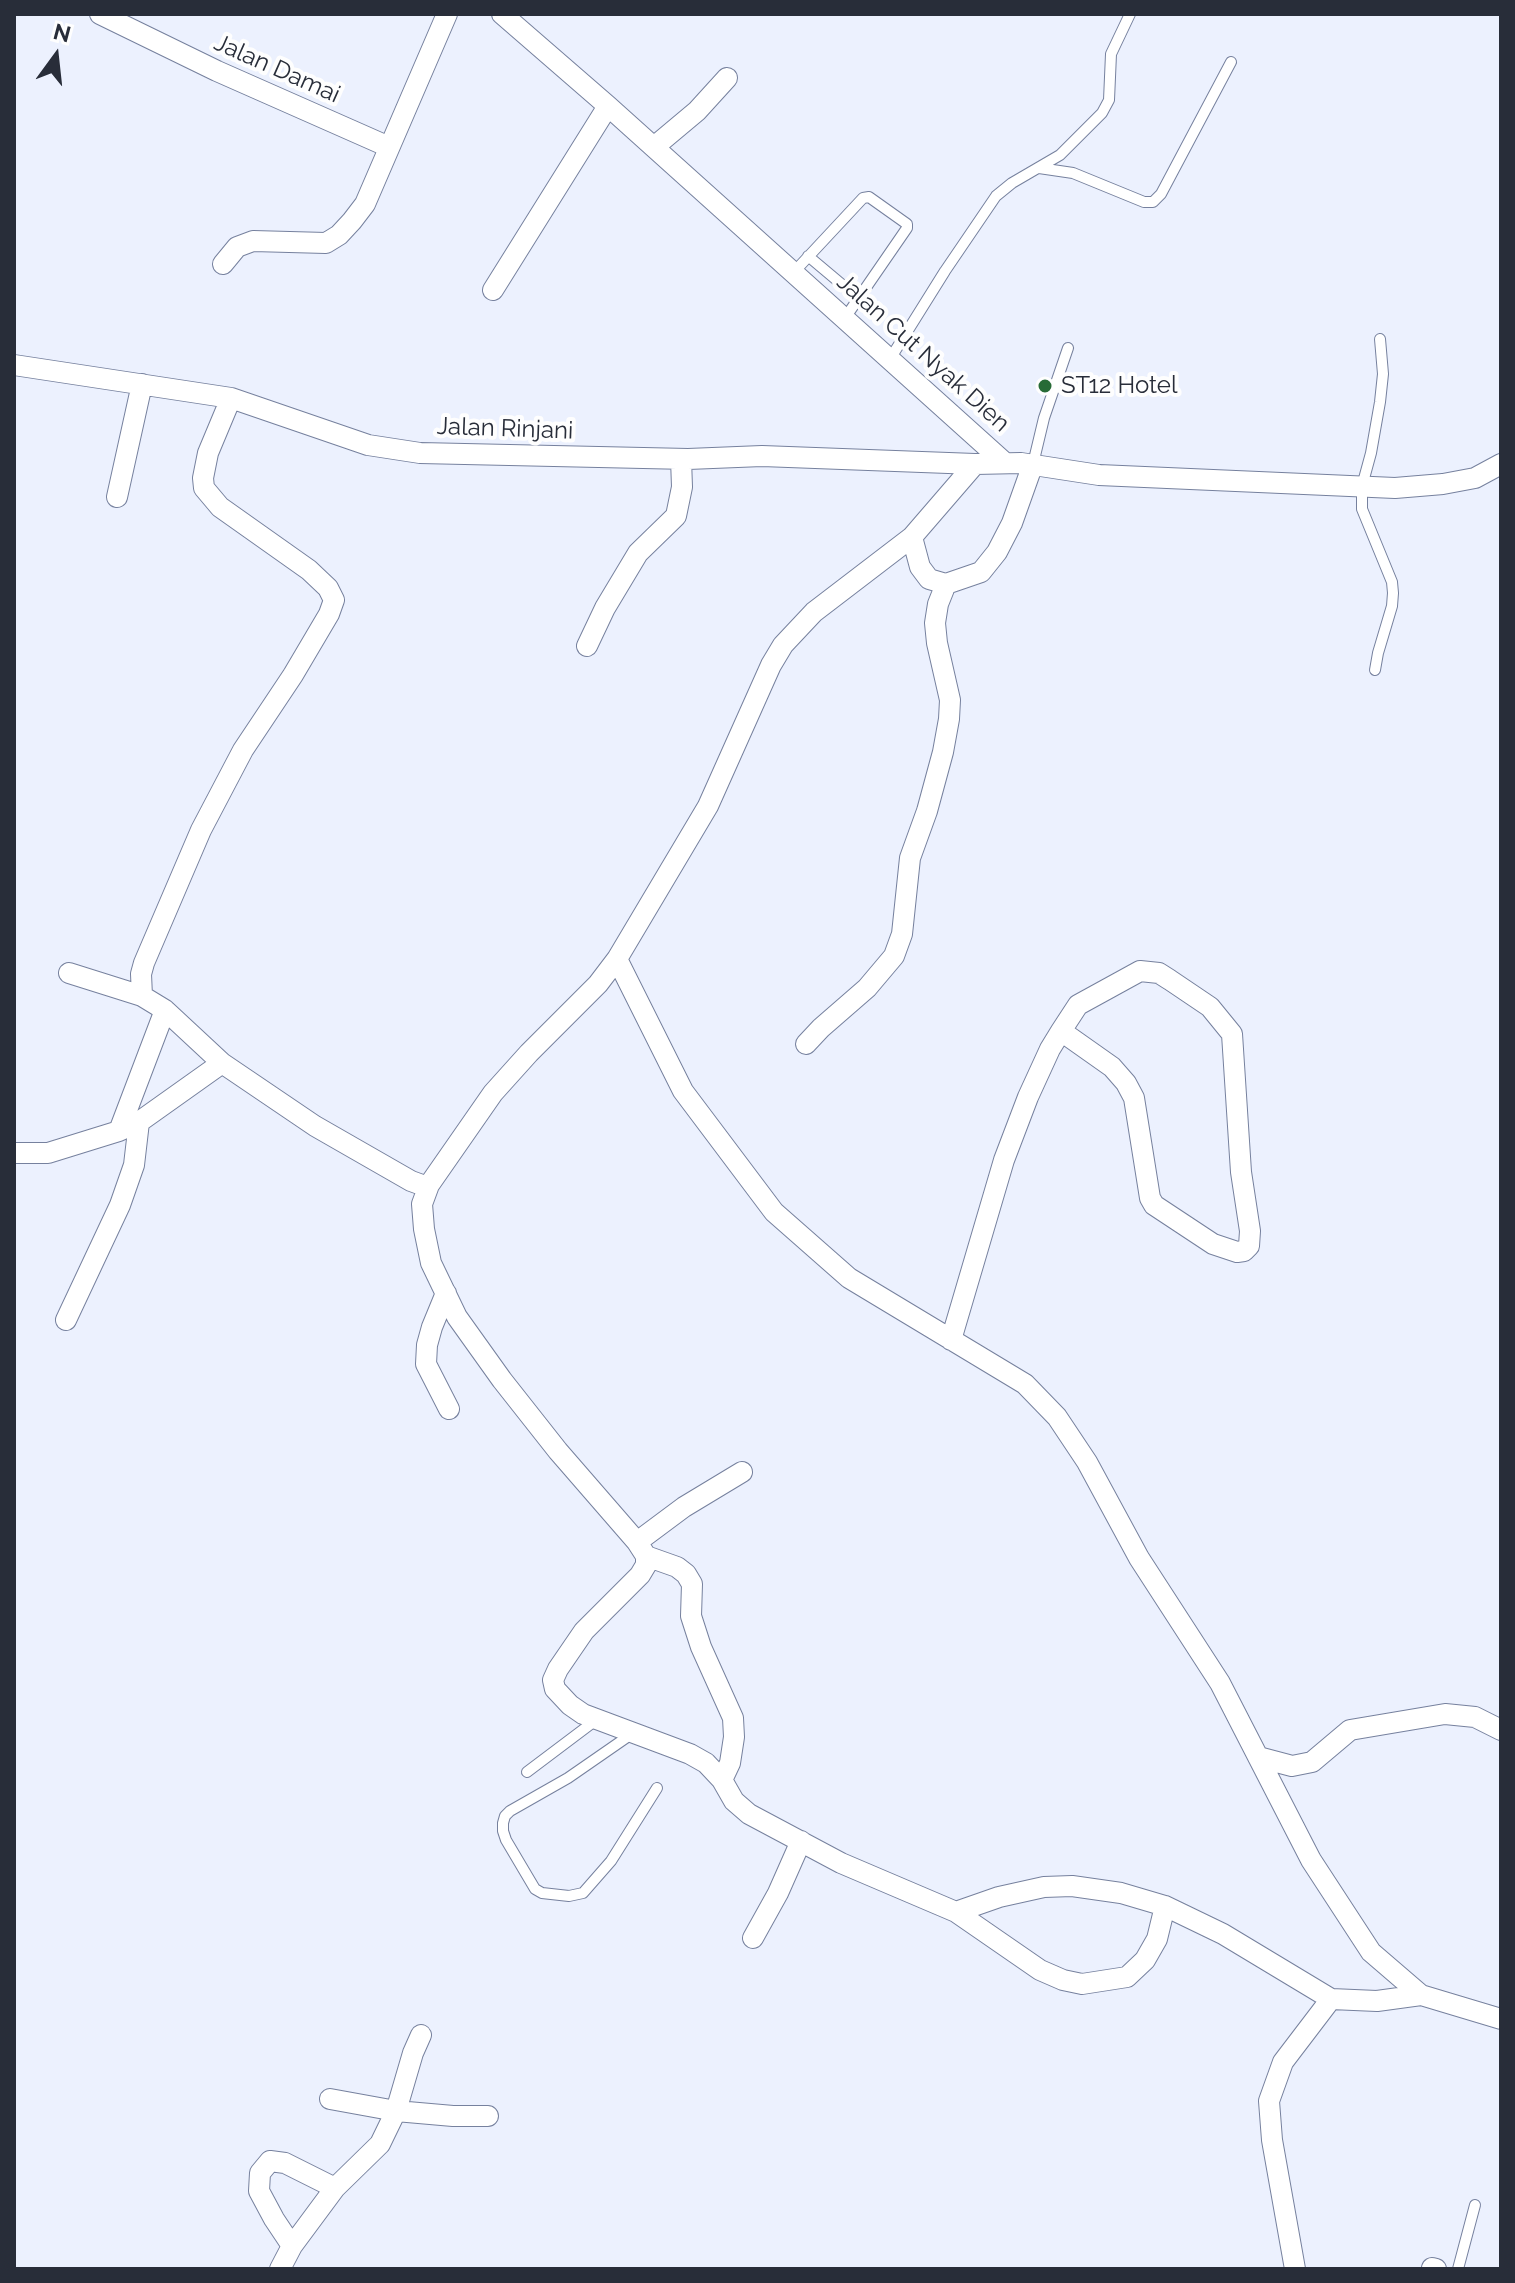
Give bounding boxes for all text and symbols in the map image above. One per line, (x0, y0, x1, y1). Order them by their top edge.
north arrow (16, 16, 96, 96)
text: N (51, 18, 74, 48)
street label: Jalan Damai (210, 28, 344, 110)
street label: Jalan Cut Nyak Dien (831, 268, 1015, 438)
place label: ST12 Hotel (1061, 372, 1177, 400)
marker: ST12 Hotel (1036, 377, 1054, 395)
street label: Jalan Rinjani (436, 412, 574, 446)

